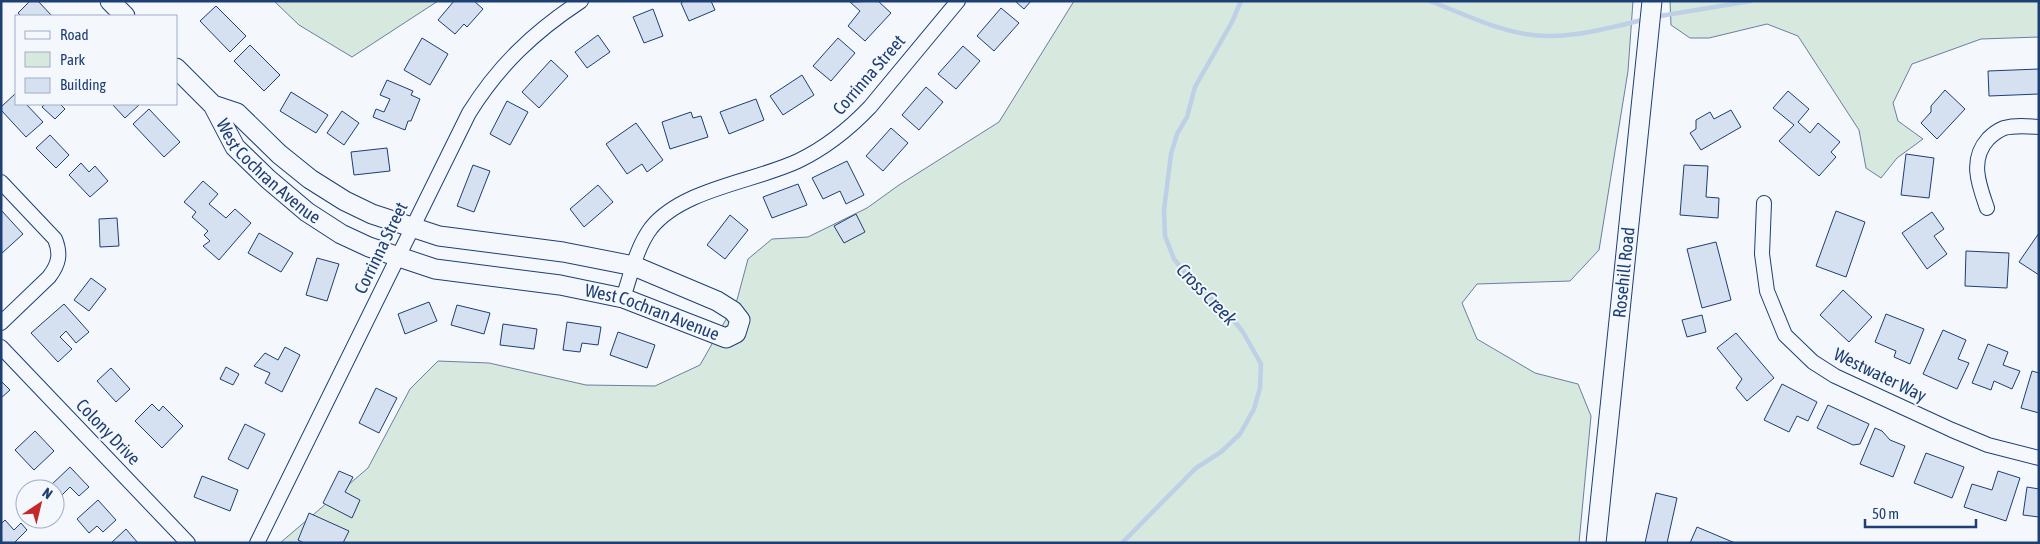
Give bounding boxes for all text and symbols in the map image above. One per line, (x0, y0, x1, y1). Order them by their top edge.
legend (15, 15, 178, 105)
text: Road (60, 26, 89, 43)
street label: Corrinna Street (828, 30, 909, 119)
text: Park (60, 51, 85, 68)
text: Building (60, 76, 106, 93)
street label: West Cochran Avenue (212, 115, 325, 228)
street label: Corrinna Street (349, 199, 412, 297)
street label: Rosehill Road (1608, 226, 1639, 319)
water label: Cross Creek (1172, 259, 1242, 330)
street label: West Cochran Avenue (583, 279, 723, 344)
street label: Westwater Way (1830, 343, 1930, 406)
street label: Colony Drive (72, 394, 145, 469)
north arrow (15, 479, 65, 529)
text: N (39, 484, 55, 502)
scale bar (1865, 496, 1976, 528)
text: 50 m (1872, 505, 1899, 522)

